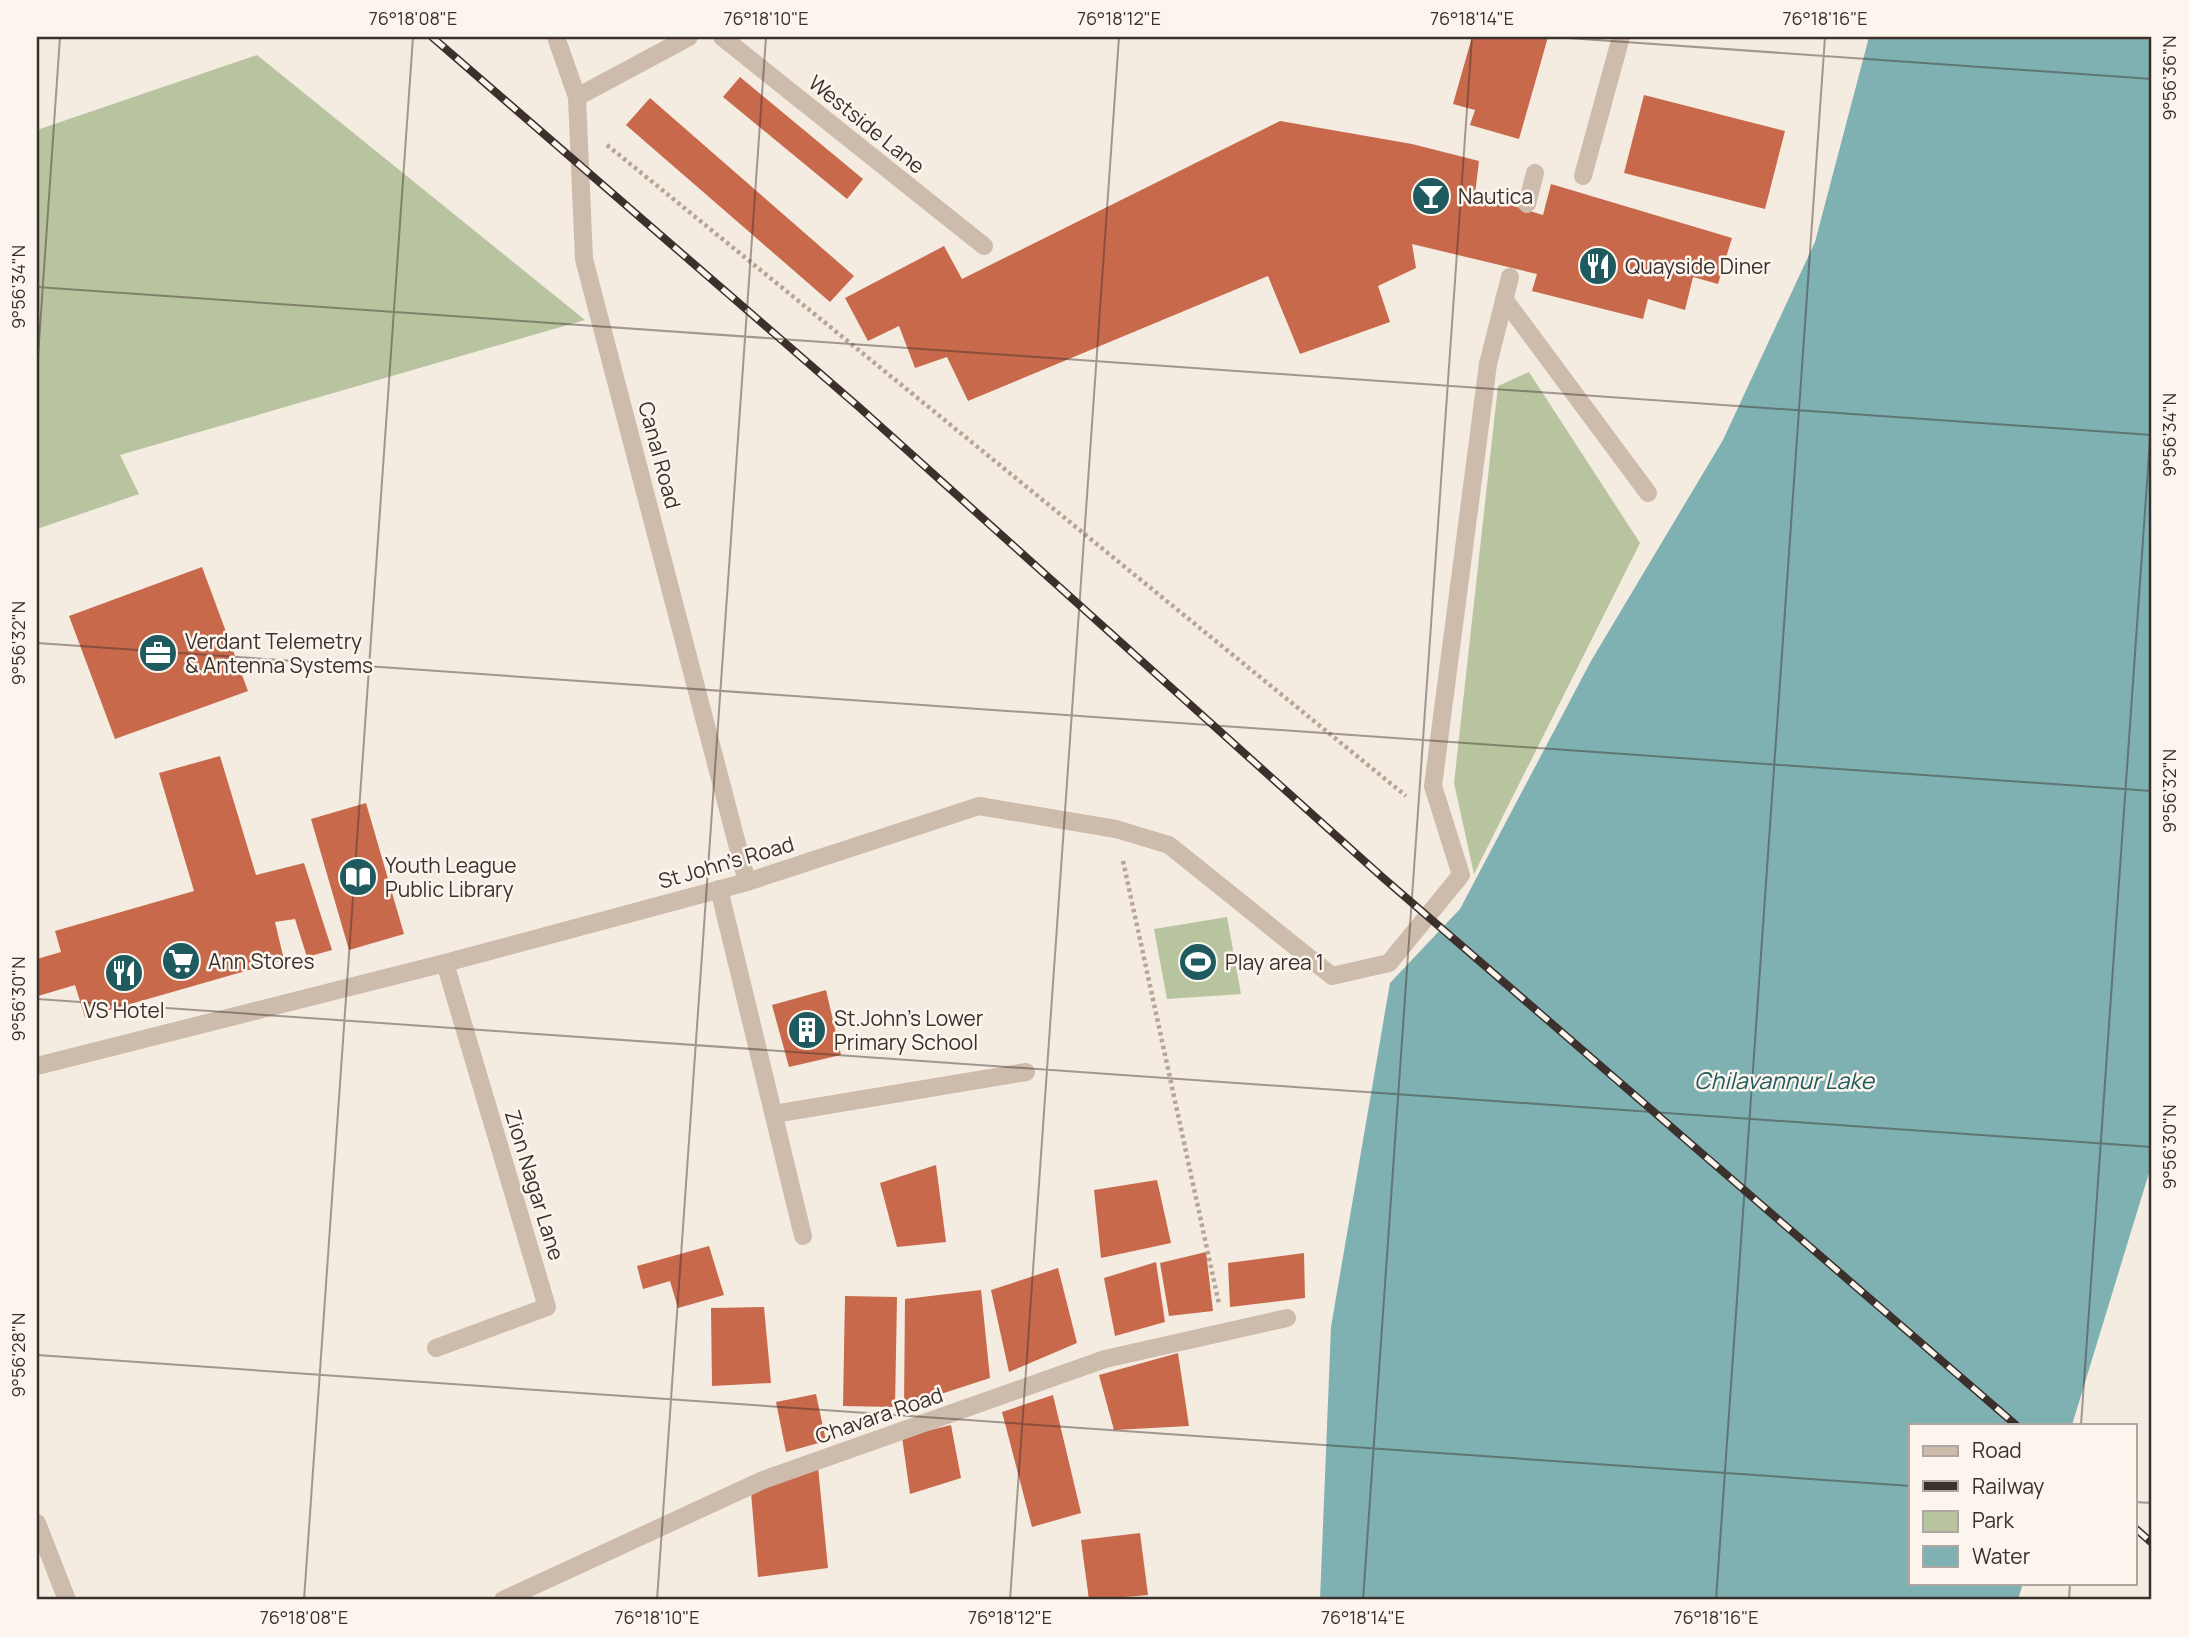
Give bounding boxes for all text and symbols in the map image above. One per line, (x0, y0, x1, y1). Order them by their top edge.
text: 76°18'08"E (369, 6, 457, 30)
text: 76°18'10"E (724, 6, 808, 30)
text: 76°18'12"E (1077, 6, 1161, 30)
text: 76°18'14"E (1430, 6, 1514, 30)
text: 76°18'16"E (1782, 6, 1868, 30)
text: 9°56'36"N (2157, 35, 2181, 121)
street label: Westside Lane (803, 68, 931, 180)
bar icon: Nautica (1410, 175, 1452, 217)
place label: Nautica (1458, 182, 1533, 210)
text: 9°56'34"N (6, 245, 30, 329)
restaurant icon: Quayside Diner (1577, 245, 1619, 287)
place label: Quayside Diner (1625, 252, 1771, 280)
text: 9°56'34"N (2157, 393, 2181, 477)
street label: Canal Road (632, 398, 688, 512)
text: 9°56'32"N (6, 601, 30, 685)
place label: Verdant Telemetry & Antenna Systems (185, 627, 373, 679)
office icon: Verdant Telemetry & Antenna Systems (137, 632, 179, 674)
text: 9°56'32"N (2157, 749, 2181, 833)
street label: St John's Road (655, 829, 797, 895)
place label: Youth League Public Library (385, 851, 517, 903)
library icon: Youth League Public Library (337, 856, 379, 898)
supermarket icon: Ann Stores (160, 940, 202, 982)
sports icon: Play area 1 (1177, 941, 1219, 983)
place label: Ann Stores (208, 947, 314, 975)
place label: Play area 1 (1225, 948, 1324, 976)
restaurant icon: VS Hotel (103, 952, 145, 994)
text: 9°56'30"N (6, 957, 30, 1042)
place label: VS Hotel (83, 996, 165, 1024)
place label: St.John's Lower Primary School (834, 1004, 984, 1056)
building icon: St.John's Lower Primary School (786, 1009, 828, 1051)
water label: Chilavannur Lake (1694, 1064, 1876, 1096)
text: 9°56'30"N (2157, 1105, 2181, 1190)
street label: Zion Nagar Lane (499, 1106, 571, 1264)
text: 9°56'28"N (6, 1313, 30, 1397)
street label: Chavara Road (811, 1380, 947, 1450)
legend (1909, 1424, 2136, 1584)
text: Road (1972, 1436, 2022, 1464)
text: Railway (1972, 1472, 2044, 1500)
text: Park (1972, 1506, 2014, 1534)
text: Water (1972, 1542, 2031, 1570)
text: 76°18'08"E (260, 1605, 348, 1629)
text: 76°18'10"E (615, 1605, 699, 1629)
text: 76°18'12"E (968, 1605, 1052, 1629)
text: 76°18'14"E (1321, 1605, 1405, 1629)
text: 76°18'16"E (1673, 1605, 1759, 1629)

